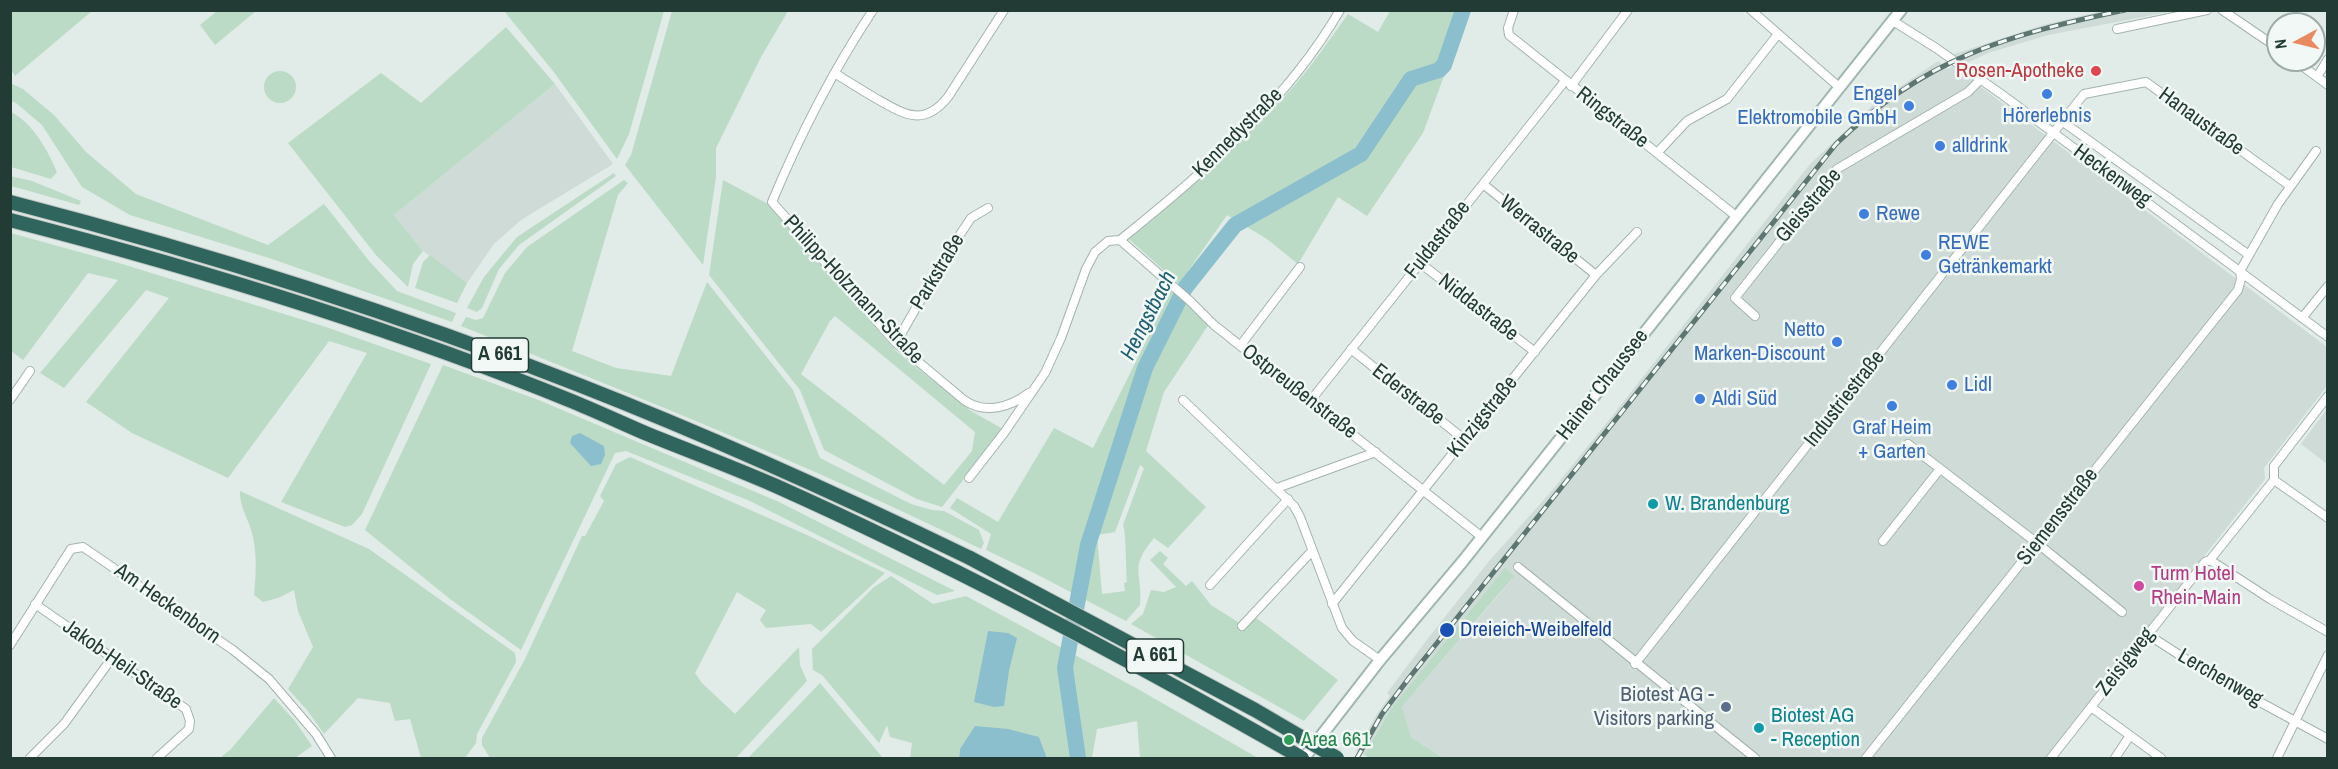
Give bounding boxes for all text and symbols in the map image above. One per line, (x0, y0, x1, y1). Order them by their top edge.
north arrow (2266, 12, 2326, 72)
text: N (2269, 38, 2292, 50)
place label: Rosen-Apotheke (1956, 58, 2084, 84)
marker: Rosen-Apotheke (2089, 64, 2103, 78)
place label: Engel Elektromobile GmbH (1737, 81, 1897, 131)
street label: Ringstraße (1571, 82, 1653, 154)
street label: Kennedystraße (1188, 83, 1288, 183)
street label: Hanaustraße (2153, 83, 2249, 161)
marker: Hörerlebnis (2040, 87, 2054, 101)
marker: Engel Elektromobile GmbH (1902, 99, 1916, 113)
place label: Hörerlebnis (2003, 103, 2091, 129)
place label: alldrink (1952, 133, 2008, 159)
marker: alldrink (1933, 139, 1947, 153)
street label: Heckenweg (2068, 139, 2156, 213)
street label: Gleisstraße (1771, 164, 1847, 248)
street label: Werrastraße (1494, 190, 1584, 270)
street label: Fuldastraße (1400, 196, 1476, 284)
place label: Rewe (1876, 201, 1920, 227)
marker: Rewe (1857, 207, 1871, 221)
street label: Philipp-Holzmann-Straße (778, 210, 928, 370)
street label: Parkstraße (906, 229, 970, 315)
place label: REWE Getränkemarkt (1938, 230, 2052, 280)
marker: REWE Getränkemarkt (1919, 248, 1933, 262)
water label: Hengstbach (1115, 267, 1183, 365)
street label: Niddastraße (1433, 269, 1523, 347)
place label: Netto Marken-Discount (1694, 317, 1825, 367)
street label: Hainer Chaussee (1552, 324, 1654, 446)
marker: Netto Marken-Discount (1830, 335, 1844, 349)
road number: A 661 (472, 338, 528, 372)
street label: Ostpreußenstraße (1236, 339, 1362, 445)
street label: Industriestraße (1799, 346, 1891, 452)
street label: Ederstraße (1367, 359, 1449, 431)
street label: Kinzigstraße (1442, 371, 1524, 463)
place label: Lidl (1964, 372, 1992, 398)
marker: Lidl (1945, 378, 1959, 392)
place label: Aldi Süd (1712, 386, 1777, 412)
marker: Aldi Süd (1693, 392, 1707, 406)
marker: Graf Heim + Garten (1885, 399, 1899, 413)
place label: Graf Heim + Garten (1852, 415, 1932, 465)
street label: Siemensstraße (2012, 463, 2104, 571)
place label: W. Brandenburg (1665, 491, 1789, 517)
marker: W. Brandenburg (1646, 497, 1660, 511)
street label: Am Heckenborn (109, 558, 225, 650)
place label: Turm Hotel Rhein-Main (2151, 561, 2241, 611)
marker: Turm Hotel Rhein-Main (2132, 579, 2146, 593)
street label: Jakob-Heil-Straße (58, 615, 186, 715)
place label: Dreieich-Weibelfeld (1460, 617, 1612, 643)
marker: Dreieich-Weibelfeld (1438, 621, 1456, 639)
street label: Zeisigweg (2092, 623, 2160, 701)
road number: A 661 (1126, 639, 1184, 673)
street label: Lerchenweg (2173, 644, 2267, 712)
place label: Biotest AG - Visitors parking (1594, 682, 1714, 732)
marker: Biotest AG - Visitors parking (1719, 700, 1733, 714)
place label: Biotest AG - Reception (1771, 703, 1860, 753)
marker: Biotest AG - Reception (1752, 721, 1766, 735)
place label: Area 661 (1301, 727, 1371, 753)
marker: Area 661 (1282, 733, 1296, 747)

